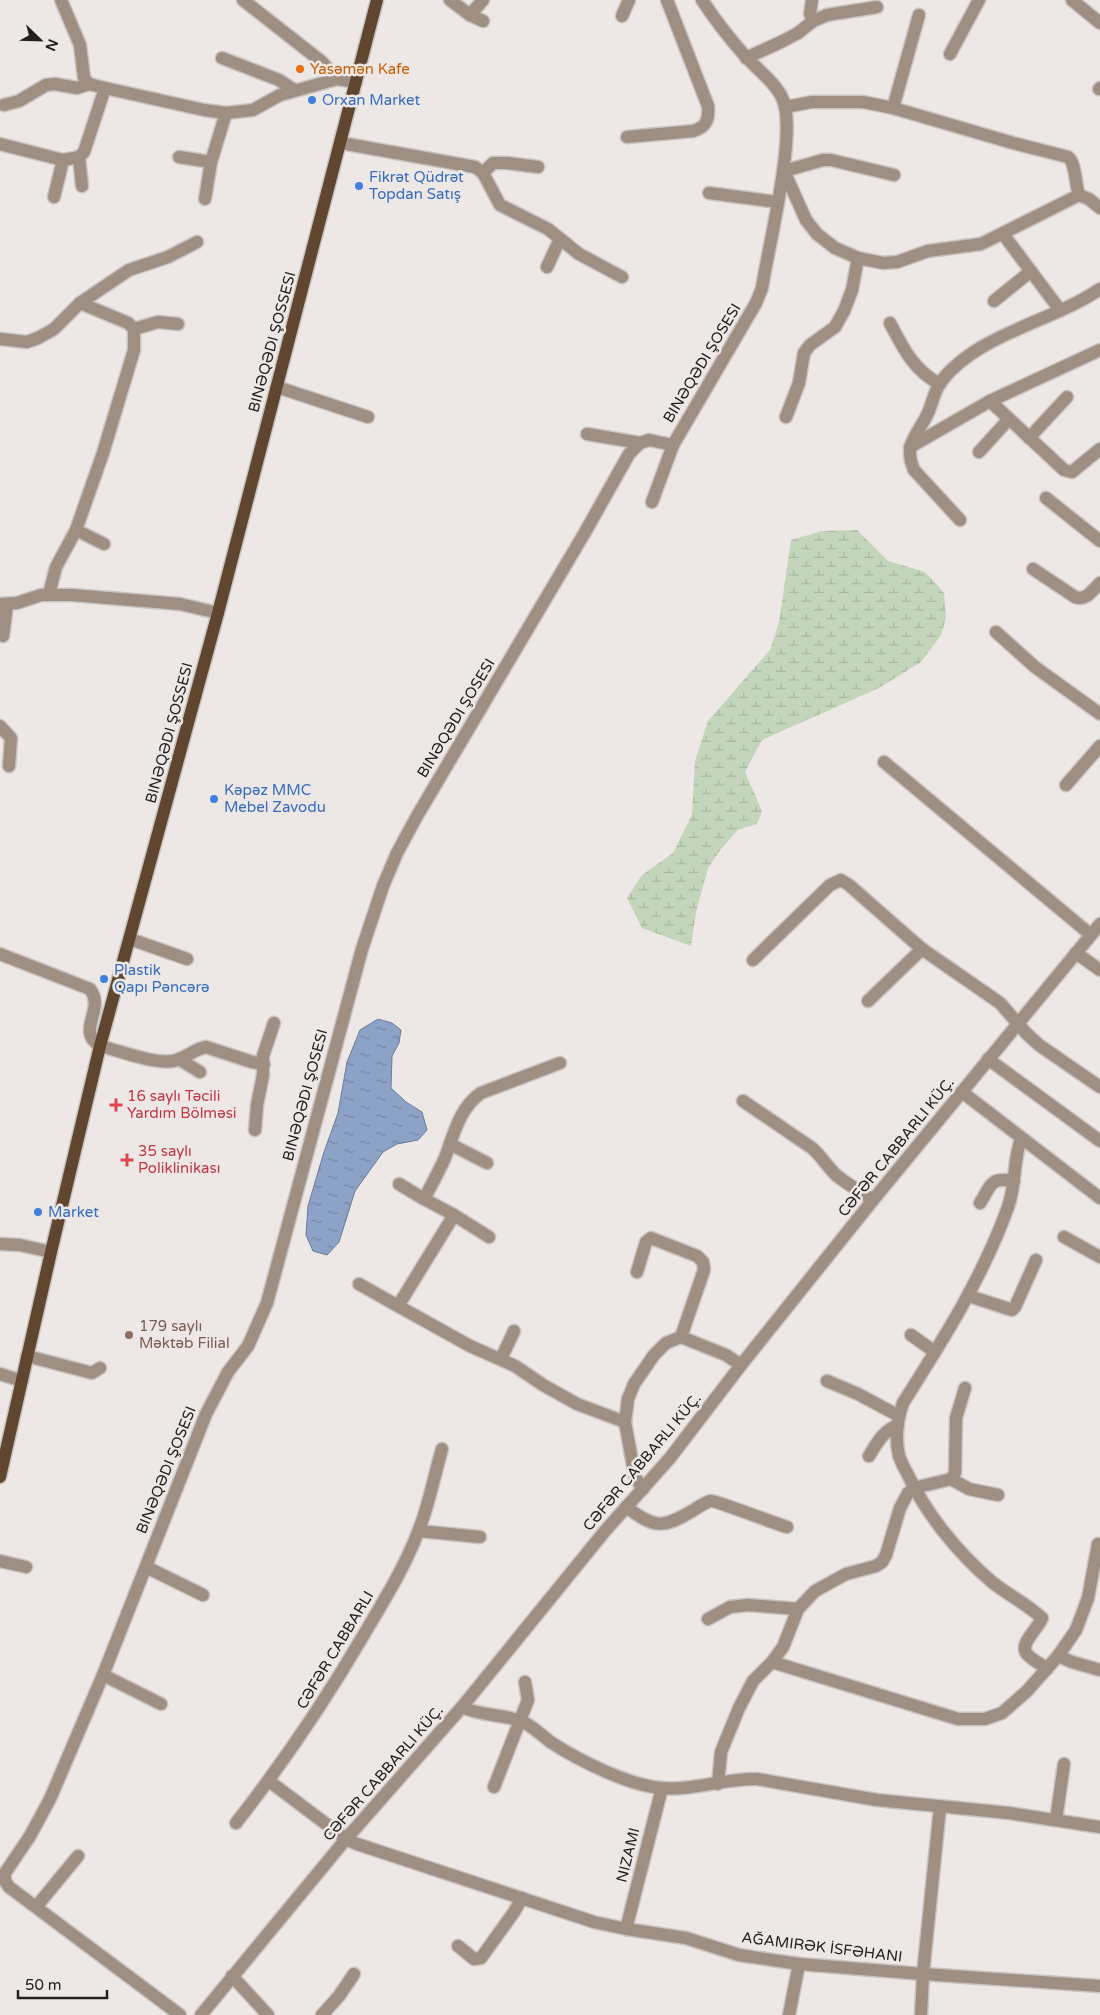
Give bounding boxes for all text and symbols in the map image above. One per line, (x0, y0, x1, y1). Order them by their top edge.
north arrow (15, 15, 65, 65)
text: N (41, 36, 62, 53)
place label: Yasəmən Kafe (310, 60, 410, 78)
marker: Yasəmən Kafe (294, 63, 306, 75)
place label: Orxan Market (322, 91, 421, 109)
marker: Orxan Market (306, 94, 318, 106)
place label: Fikrət Qüdrət Topdan Satış (369, 168, 464, 203)
marker: Fikrət Qüdrət Topdan Satış (353, 180, 365, 192)
street label: BINƏQƏDI ŞOSSESI (245, 270, 299, 414)
street label: BINƏQƏDI ŞOSESI (659, 300, 745, 426)
street label: BINƏQƏDI ŞOSESI (413, 655, 499, 781)
street label: BINƏQƏDI ŞOSSESI (142, 661, 196, 805)
place label: Kəpəz MMC Mebel Zavodu (224, 781, 326, 816)
marker: Kəpəz MMC Mebel Zavodu (208, 793, 220, 805)
place label: Plastik Qapı Pəncərə (114, 961, 210, 996)
marker: Plastik Qapı Pəncərə (98, 973, 110, 985)
street label: BINƏQƏDI ŞOSESI (279, 1027, 331, 1163)
street label: CƏFƏR CABBARLI KÜÇ. (834, 1074, 958, 1220)
place label: 16 saylı Təcili Yardım Bölməsi (127, 1087, 237, 1122)
marker: 16 saylı Təcili Yardım Bölməsi (109, 1098, 123, 1112)
place label: 35 saylı Poliklinikası (138, 1142, 220, 1177)
marker: 35 saylı Poliklinikası (120, 1153, 134, 1167)
place label: Market (48, 1203, 99, 1221)
marker: Market (32, 1206, 44, 1218)
place label: 179 saylı Məktəb Filial (139, 1317, 230, 1352)
marker: 179 saylı Məktəb Filial (123, 1329, 135, 1341)
street label: CƏFƏR CABBARLI KÜÇ. (579, 1390, 705, 1534)
street label: BINƏQƏDI ŞOSESI (132, 1404, 200, 1536)
street label: CƏFƏR CABBARLI (293, 1588, 377, 1712)
street label: CƏFƏR CABBARLI KÜÇ. (319, 1701, 447, 1845)
street label: NIZAMI (613, 1826, 643, 1884)
street label: AĞAMIRƏK İSFƏHANI (741, 1928, 903, 1966)
scale bar (18, 1968, 106, 2000)
text: 50 m (25, 1976, 62, 1994)

